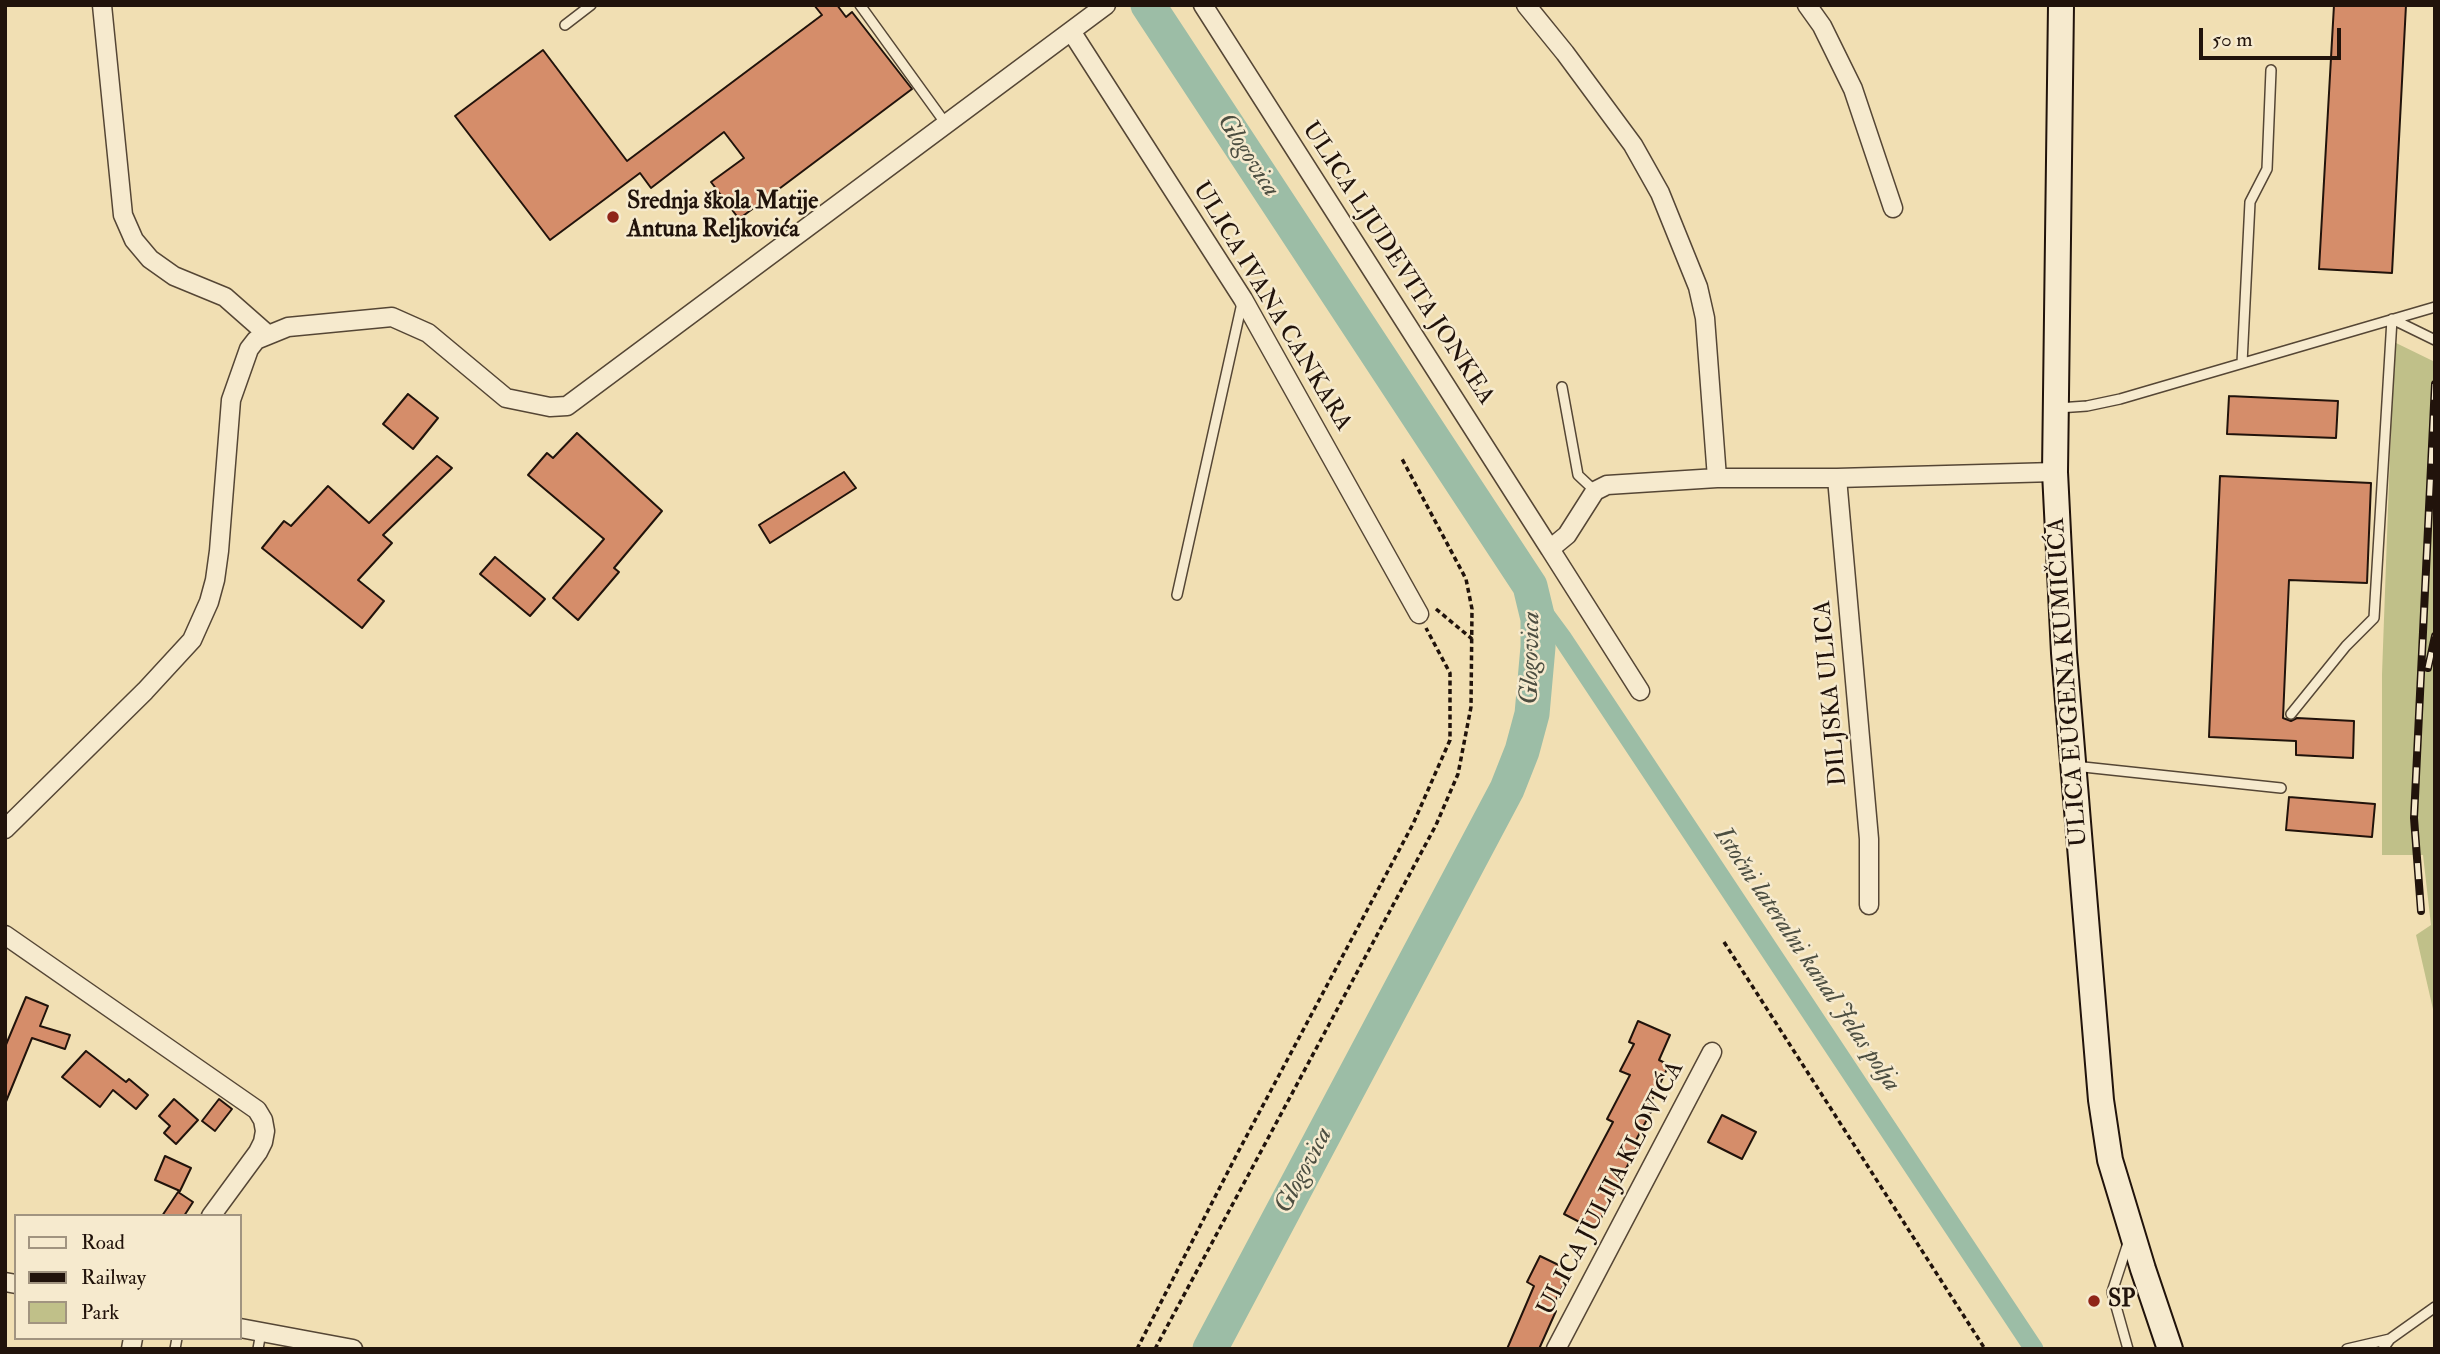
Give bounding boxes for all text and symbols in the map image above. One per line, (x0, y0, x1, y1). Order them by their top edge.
scale bar (2202, 14, 2344, 58)
text: 50 m (2212, 26, 2253, 53)
water label: Glogovica (1209, 108, 1285, 204)
street label: ULICA LJUDEVITA JONKEA (1295, 117, 1499, 411)
street label: ULICA IVANA CANKARA (1185, 177, 1357, 437)
place label: Srednja škola Matije Antuna Reljkovića (627, 189, 818, 245)
marker: Srednja škola Matije Antuna Reljkovića (605, 209, 621, 225)
street label: ULICA EUGENA KUMIČIĆA (2043, 516, 2095, 848)
street label: DILJSKA ULICA (1810, 599, 1854, 787)
water label: Glogovica (1516, 611, 1548, 705)
water label: Istočni lateralni kanal Jelas polja (1706, 822, 1906, 1098)
street label: ULICA JULIJA KLOVIĆA (1533, 1057, 1691, 1321)
water label: Glogovica (1269, 1123, 1341, 1219)
legend (14, 1214, 242, 1340)
text: Road (81, 1229, 125, 1256)
text: Railway (81, 1264, 146, 1291)
place label: SP (2108, 1287, 2135, 1315)
marker: SP (2086, 1293, 2102, 1309)
text: Park (81, 1299, 119, 1326)

